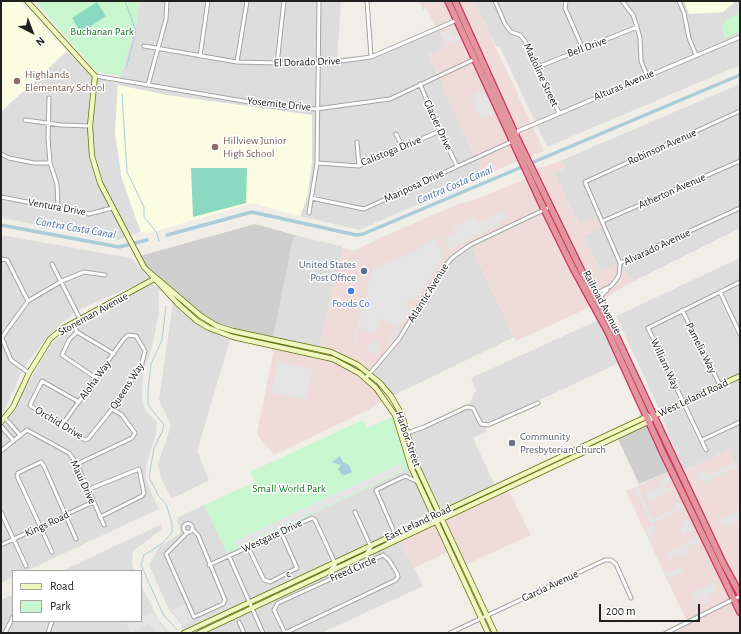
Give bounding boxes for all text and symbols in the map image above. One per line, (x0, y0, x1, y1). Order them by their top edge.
north arrow (12, 12, 52, 52)
park label: Buchanan Park (70, 25, 134, 39)
street label: Bell Drive (565, 34, 609, 60)
text: N (34, 35, 47, 48)
street label: Madoline Street (521, 41, 561, 109)
street label: El Dorado Drive (274, 54, 340, 70)
street label: Alturas Avenue (592, 66, 656, 104)
place label: Highlands Elementary School (25, 68, 105, 94)
marker: Highlands Elementary School (12, 76, 22, 86)
street label: Yosemite Drive (246, 94, 312, 114)
street label: Glacier Drive (421, 98, 455, 152)
street label: Robinson Avenue (626, 126, 698, 168)
street label: Calistoga Drive (359, 133, 423, 169)
place label: Hillview Junior High School (223, 134, 286, 160)
marker: Hillview Junior High School (210, 142, 220, 152)
water label: Contra Costa Canal (415, 162, 495, 208)
street label: Mariposa Drive (382, 166, 446, 206)
street label: Atherton Avenue (636, 170, 708, 212)
street label: Ventura Drive (27, 195, 87, 219)
water label: Contra Costa Canal (35, 214, 117, 242)
street label: Alvarado Avenue (622, 226, 692, 268)
place label: United States Post Office (299, 258, 356, 284)
street label: Atlantic Avenue (405, 261, 451, 325)
marker: United States Post Office (359, 266, 369, 276)
street label: Railroad Avenue (580, 268, 624, 336)
marker: Foods Co (346, 286, 356, 296)
street label: Stoneman Avenue (56, 289, 130, 339)
place label: Foods Co (332, 297, 370, 311)
street label: Pamelia Way (683, 320, 719, 376)
street label: William Way (647, 336, 683, 392)
street label: Aloha Way (76, 358, 114, 402)
street label: Queens Way (107, 360, 147, 412)
street label: West Leland Road (656, 376, 730, 420)
street label: Orchid Drive (33, 404, 85, 442)
street label: Harbor Street (392, 409, 424, 469)
place label: Community Presbyterian Church (520, 430, 606, 456)
marker: Community Presbyterian Church (507, 438, 517, 448)
street label: Maui Drive (67, 458, 99, 506)
park label: Small World Park (252, 482, 326, 496)
street label: East Leland Road (383, 502, 453, 544)
street label: Kings Road (23, 508, 71, 540)
street label: Westgate Drive (240, 516, 304, 556)
street label: Freed Circle (328, 553, 378, 585)
street label: c (283, 567, 293, 581)
street label: Garcia Avenue (520, 567, 580, 605)
legend (12, 570, 142, 622)
text: Road (50, 580, 74, 592)
scale bar (601, 596, 702, 622)
text: Park (50, 600, 71, 612)
text: 200 m (606, 605, 636, 617)

